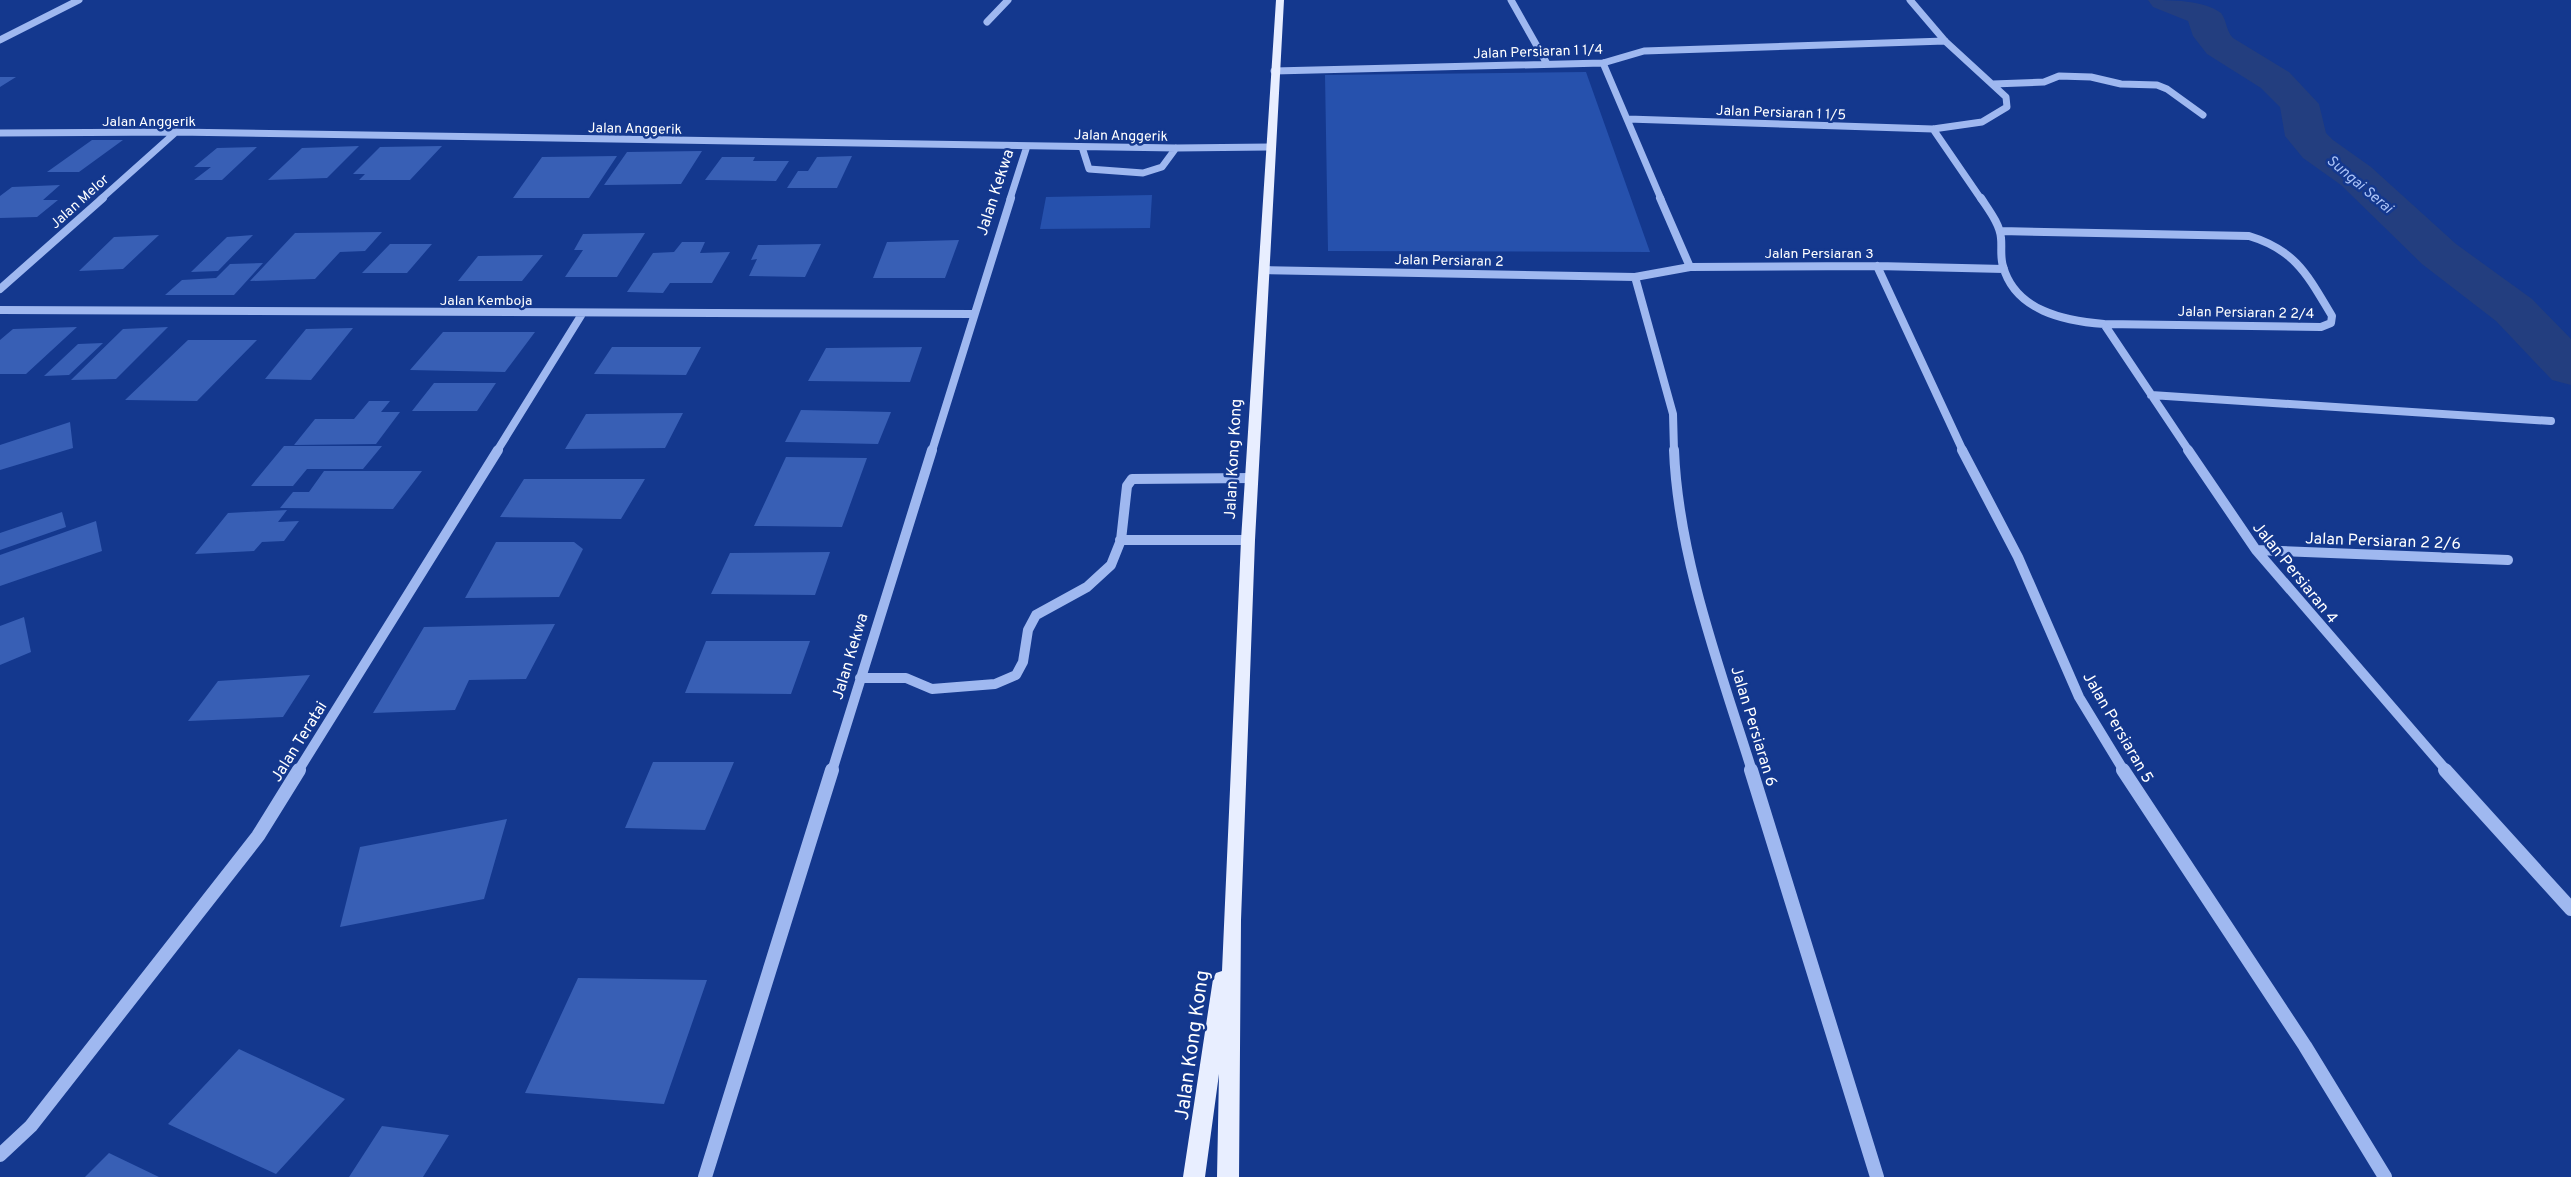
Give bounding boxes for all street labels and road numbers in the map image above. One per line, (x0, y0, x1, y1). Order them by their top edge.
street label: Jalan Persiaran 1 1/4 (1473, 42, 1603, 63)
street label: Jalan Persiaran 1 1/5 (1716, 103, 1846, 124)
street label: Jalan Anggerik (102, 114, 196, 131)
street label: Jalan Anggerik (588, 120, 682, 139)
street label: Jalan Anggerik (1074, 127, 1168, 146)
street label: Jalan Kekwa (973, 147, 1019, 238)
street label: Jalan Melor (47, 171, 113, 233)
street label: Jalan Persiaran 3 (1764, 246, 1874, 263)
street label: Jalan Persiaran 2 (1394, 252, 1504, 271)
street label: Jalan Kemboja (440, 293, 532, 310)
street label: Jalan Persiaran 2 2/4 (2177, 304, 2314, 323)
street label: Jalan Kong Kong (1221, 398, 1247, 520)
street label: Jalan Persiaran 4 (2247, 518, 2342, 628)
street label: Jalan Persiaran 2 2/6 (2305, 529, 2461, 555)
street label: Jalan Kekwa (828, 611, 874, 702)
street label: Jalan Persiaran 6 (1725, 664, 1781, 789)
street label: Jalan Persiaran 5 (2077, 669, 2157, 787)
street label: Jalan Teratai (267, 698, 332, 786)
street label: Jalan Kong Kong (1170, 969, 1216, 1122)

